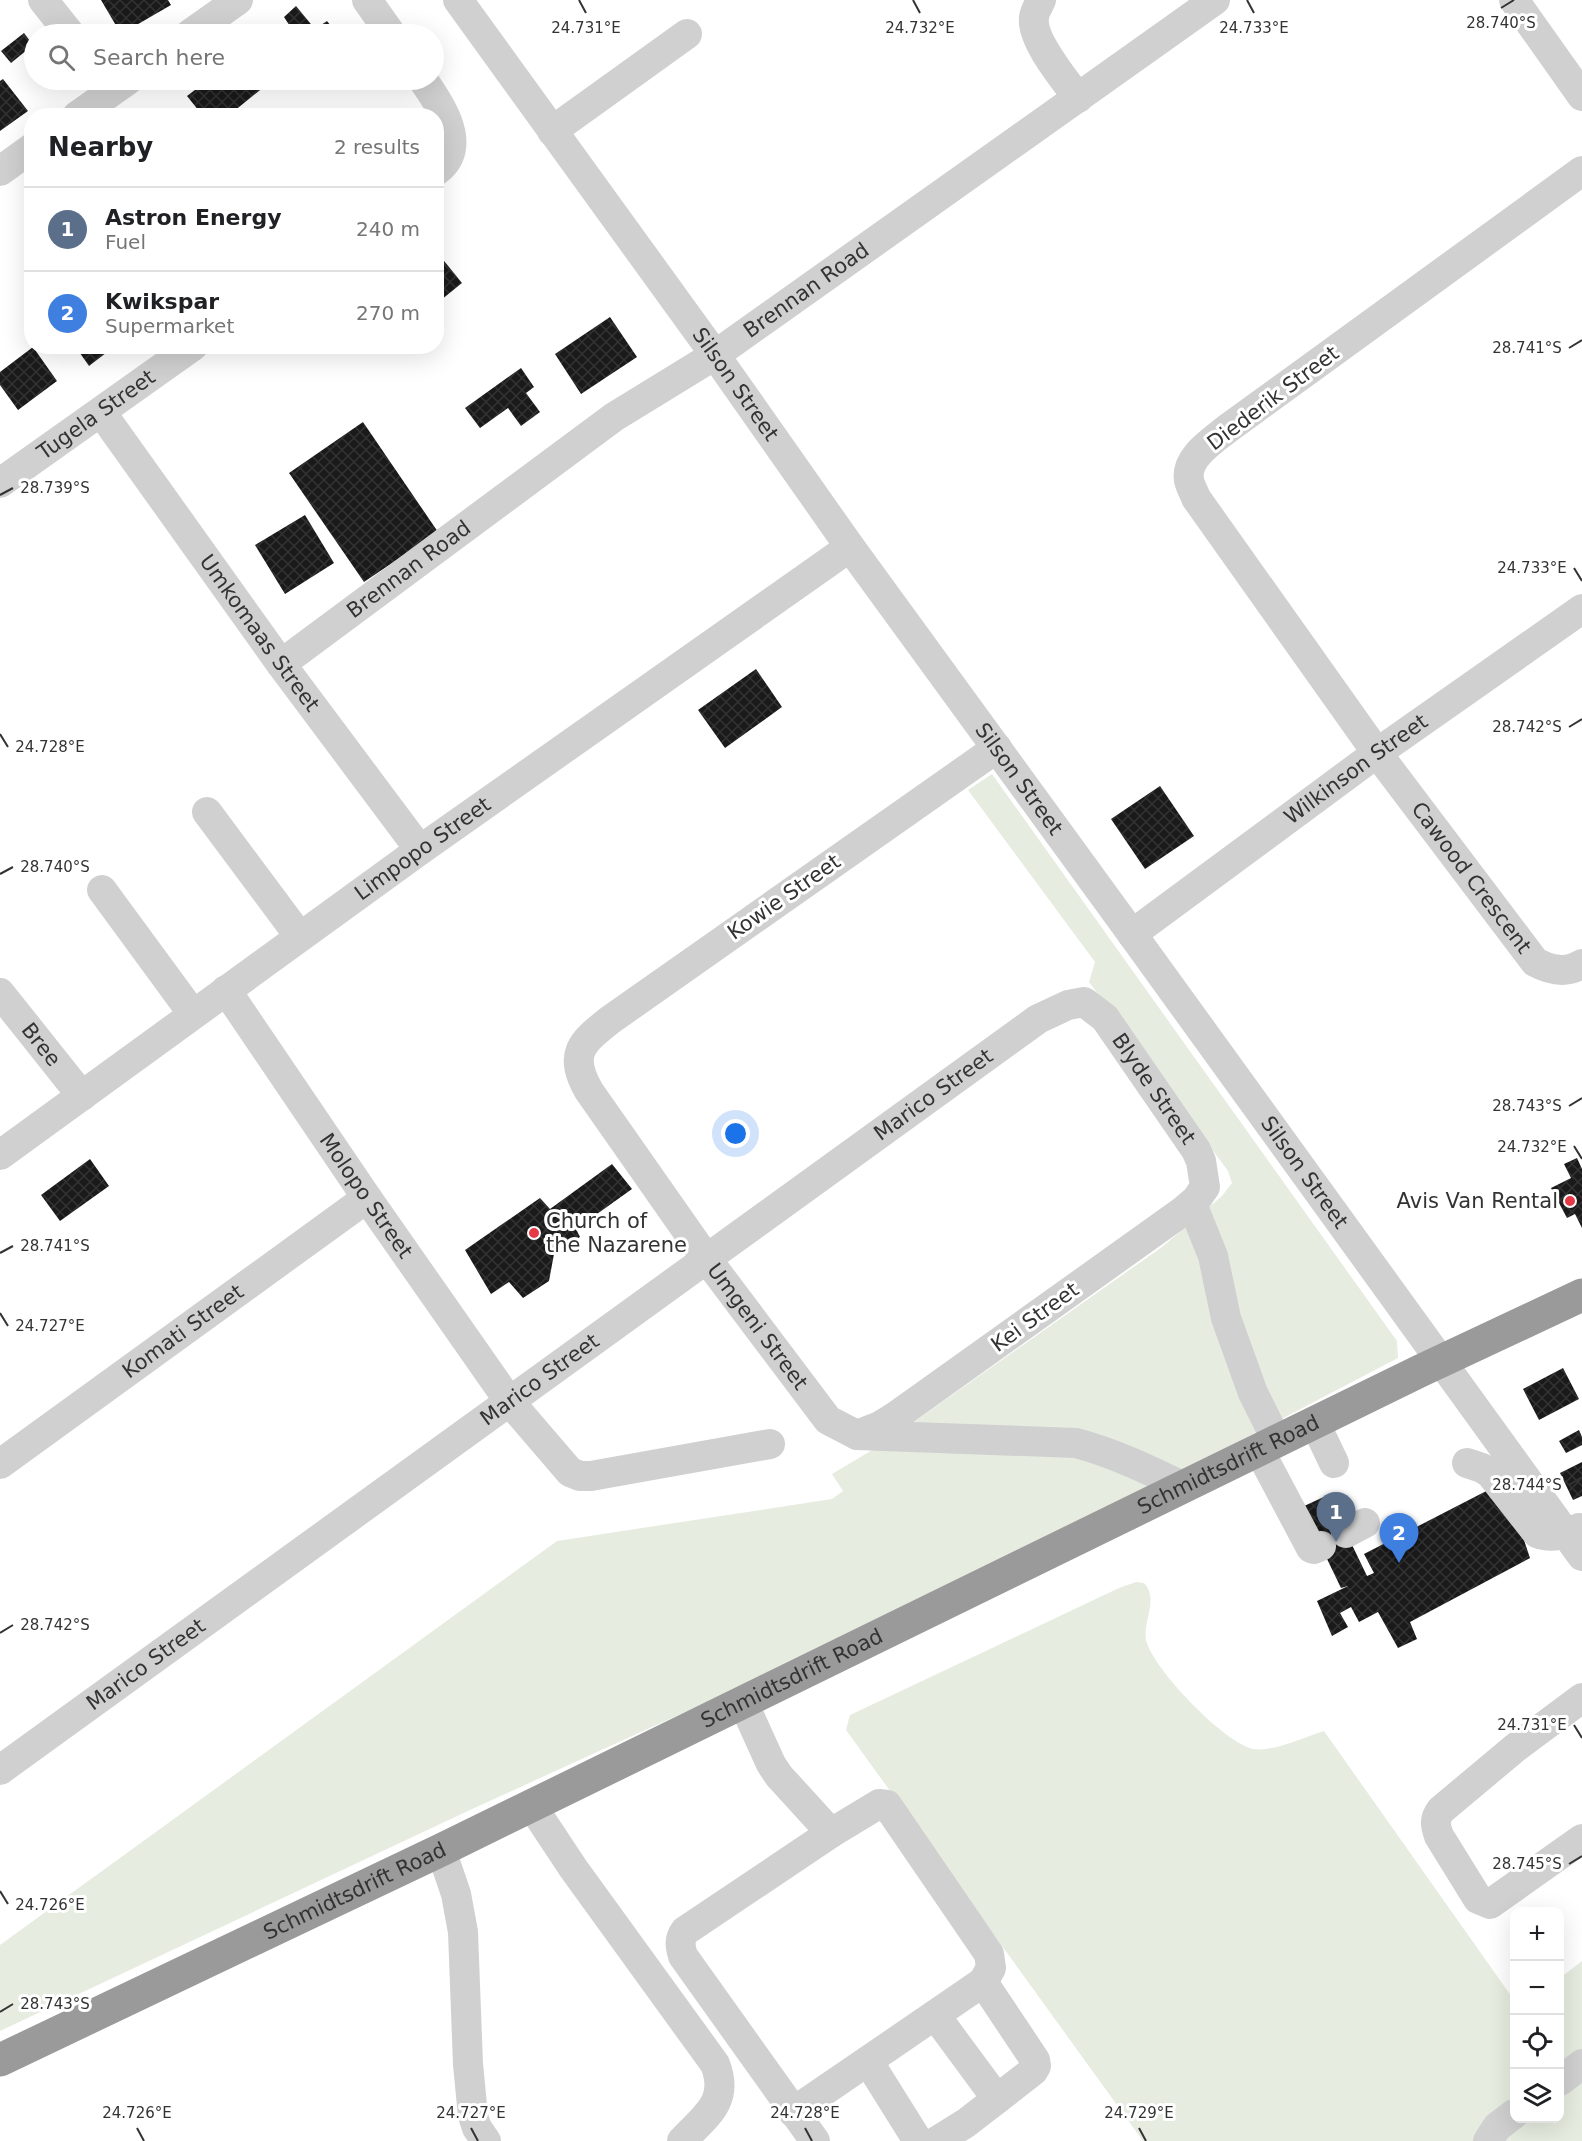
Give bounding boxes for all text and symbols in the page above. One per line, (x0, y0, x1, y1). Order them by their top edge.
text: 28.740°S (1466, 14, 1536, 32)
text: 24.731°E (551, 19, 621, 37)
text: 24.732°E (885, 19, 955, 37)
text: 24.733°E (1219, 19, 1289, 37)
search box (24, 24, 444, 90)
icon: search (45, 41, 78, 74)
text: Search here (93, 45, 225, 70)
text: Nearby (48, 132, 153, 162)
text: 2 results (334, 135, 420, 159)
text: Astron Energy (105, 205, 281, 230)
text: 1 (61, 217, 74, 241)
text: 240 m (356, 217, 420, 241)
text: Fuel (105, 230, 146, 254)
street label: Brennan Road (739, 238, 873, 343)
text: Kwikspar (105, 289, 219, 314)
text: 2 (61, 301, 74, 325)
text: 270 m (356, 301, 420, 325)
text: Supermarket (105, 314, 234, 338)
street label: Silson Street (687, 323, 784, 445)
text: 28.741°S (1492, 339, 1562, 357)
street label: Diederik Street (1203, 341, 1343, 455)
street label: Tugela Street (32, 365, 160, 465)
text: 28.739°S (20, 479, 90, 497)
street label: Brennan Road (342, 516, 475, 623)
street label: Umkomaas Street (195, 550, 324, 716)
text: 24.733°E (1497, 559, 1567, 577)
street label: Wilkinson Street (1280, 709, 1432, 829)
street label: Silson Street (970, 718, 1068, 840)
text: 28.742°S (1492, 718, 1562, 736)
text: 24.728°E (15, 738, 85, 756)
street label: Limpopo Street (350, 792, 495, 905)
street label: Cawood Crescent (1406, 797, 1536, 958)
street label: Kowie Street (723, 849, 845, 945)
text: 28.740°S (20, 858, 90, 876)
street label: Bree (17, 1018, 66, 1071)
street label: Blyde Street (1107, 1029, 1200, 1149)
street label: Marico Street (869, 1044, 997, 1146)
text: 28.743°S (1492, 1097, 1562, 1115)
street label: Silson Street (1256, 1112, 1353, 1233)
your location (721, 1119, 750, 1148)
street label: Molopo Street (315, 1129, 417, 1263)
text: 24.732°E (1497, 1138, 1567, 1156)
place label: Avis Van Rental (1397, 1189, 1558, 1213)
marker: Avis Van Rental (1563, 1194, 1577, 1208)
place label: Church of the Nazarene (546, 1209, 687, 1257)
marker: Church of the Nazarene (527, 1226, 541, 1240)
text: 28.741°S (20, 1237, 90, 1255)
street label: Umgeni Street (702, 1259, 813, 1394)
street label: Kei Street (987, 1277, 1083, 1357)
street label: Komati Street (118, 1280, 248, 1383)
text: 24.727°E (15, 1317, 85, 1335)
street label: Marico Street (476, 1329, 604, 1430)
street label: Schmidtsdrift Road (1133, 1410, 1323, 1519)
text: 28.744°S (1492, 1476, 1562, 1494)
pin: 1 (1316, 1492, 1356, 1542)
pin: 2 (1380, 1514, 1418, 1563)
street label: Marico Street (82, 1614, 210, 1715)
text: 28.742°S (20, 1616, 90, 1634)
street label: Schmidtsdrift Road (697, 1624, 887, 1733)
text: 24.731°E (1497, 1716, 1567, 1734)
street label: Schmidtsdrift Road (260, 1837, 450, 1945)
text: 28.745°S (1492, 1855, 1562, 1873)
text: 24.726°E (15, 1896, 85, 1914)
map controls (1510, 1907, 1564, 2123)
button: + (1510, 1907, 1564, 1961)
button: − (1510, 1961, 1564, 2015)
text: 28.743°S (20, 1995, 90, 2013)
button: locate (1510, 2015, 1564, 2069)
button: layers (1510, 2069, 1564, 2123)
text: 24.726°E (102, 2104, 172, 2122)
text: 24.727°E (436, 2104, 506, 2122)
text: 24.728°E (770, 2104, 840, 2122)
text: 24.729°E (1104, 2104, 1174, 2122)

